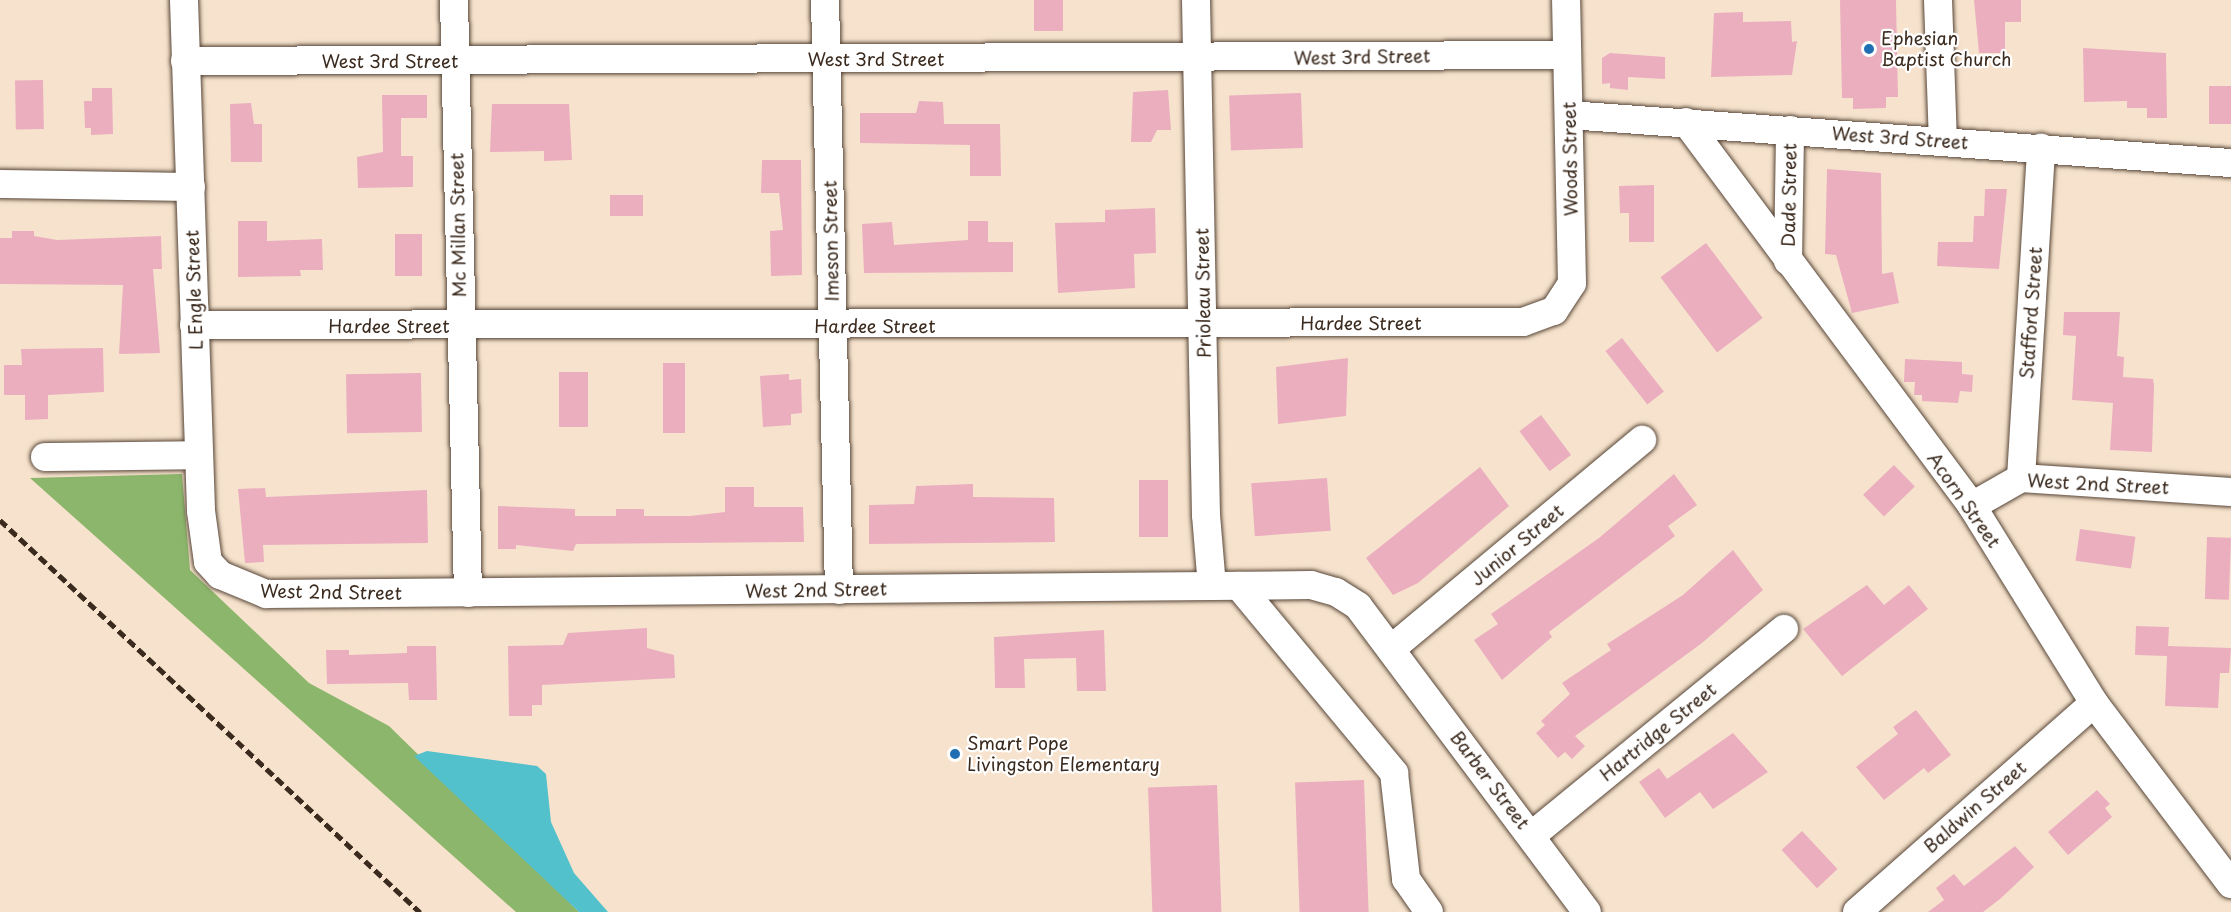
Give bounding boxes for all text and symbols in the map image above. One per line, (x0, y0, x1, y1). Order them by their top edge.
place label: Ephesian Baptist Church (1881, 28, 2012, 70)
marker: Ephesian Baptist Church (1862, 42, 1876, 56)
street label: West 3rd Street (1293, 45, 1431, 69)
street label: West 3rd Street (807, 48, 945, 70)
street label: West 3rd Street (321, 50, 459, 72)
street label: Woods Street (1558, 101, 1582, 217)
street label: West 3rd Street (1830, 122, 1970, 154)
street label: Dade Street (1777, 143, 1801, 247)
street label: Mc Millan Street (446, 152, 470, 298)
street label: Imeson Street (819, 181, 843, 301)
street label: L Engle Street (181, 228, 207, 352)
street label: Prioleau Street (1191, 228, 1215, 358)
street label: Stafford Street (2016, 246, 2046, 380)
street label: Hardee Street (1300, 312, 1422, 334)
street label: Hardee Street (328, 315, 450, 337)
street label: Hardee Street (814, 315, 936, 337)
street label: Acorn Street (1923, 448, 2005, 552)
street label: West 2nd Street (2027, 470, 2169, 498)
street label: Junior Street (1466, 500, 1568, 590)
street label: West 2nd Street (745, 578, 887, 602)
street label: West 2nd Street (260, 580, 402, 604)
street label: Hartridge Street (1596, 679, 1720, 785)
street label: Barber Street (1445, 726, 1535, 834)
place label: Smart Pope Livingston Elementary (967, 733, 1159, 776)
marker: Smart Pope Livingston Elementary (948, 747, 962, 761)
street label: Baldwin Street (1920, 757, 2030, 857)

